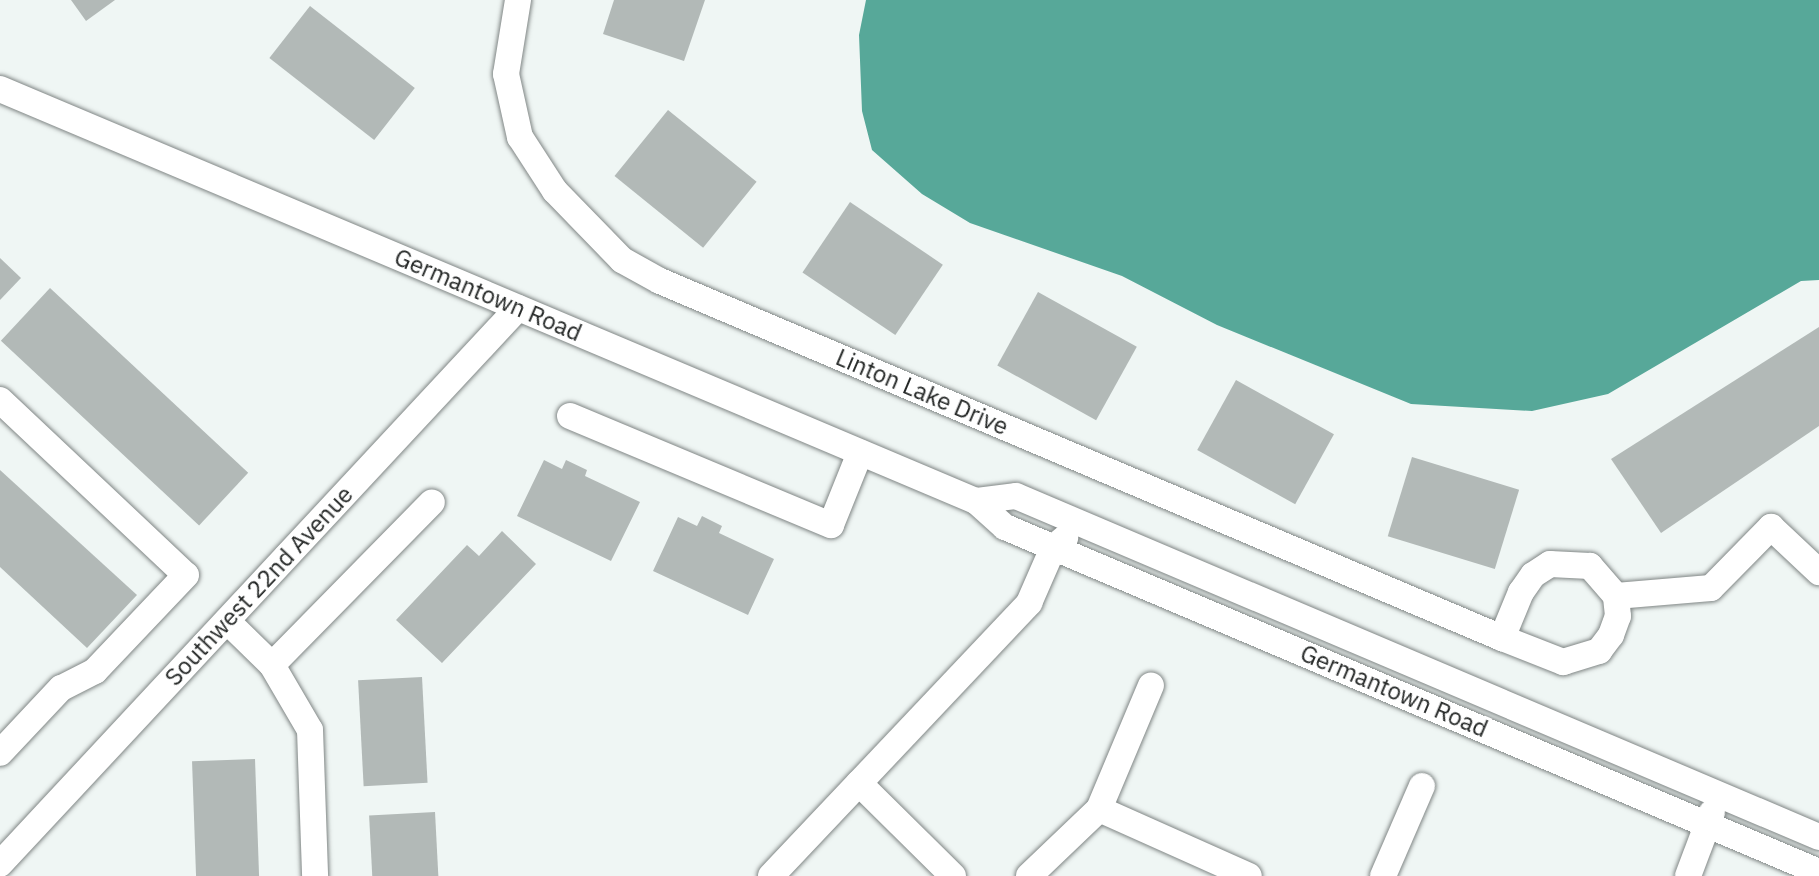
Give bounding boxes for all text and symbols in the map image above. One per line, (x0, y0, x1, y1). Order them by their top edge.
street label: Germantown Road (390, 243, 586, 347)
street label: Linton Lake Drive (832, 343, 1012, 441)
street label: Southwest 22nd Avenue (159, 480, 359, 692)
street label: Germantown Road (1296, 639, 1492, 743)

